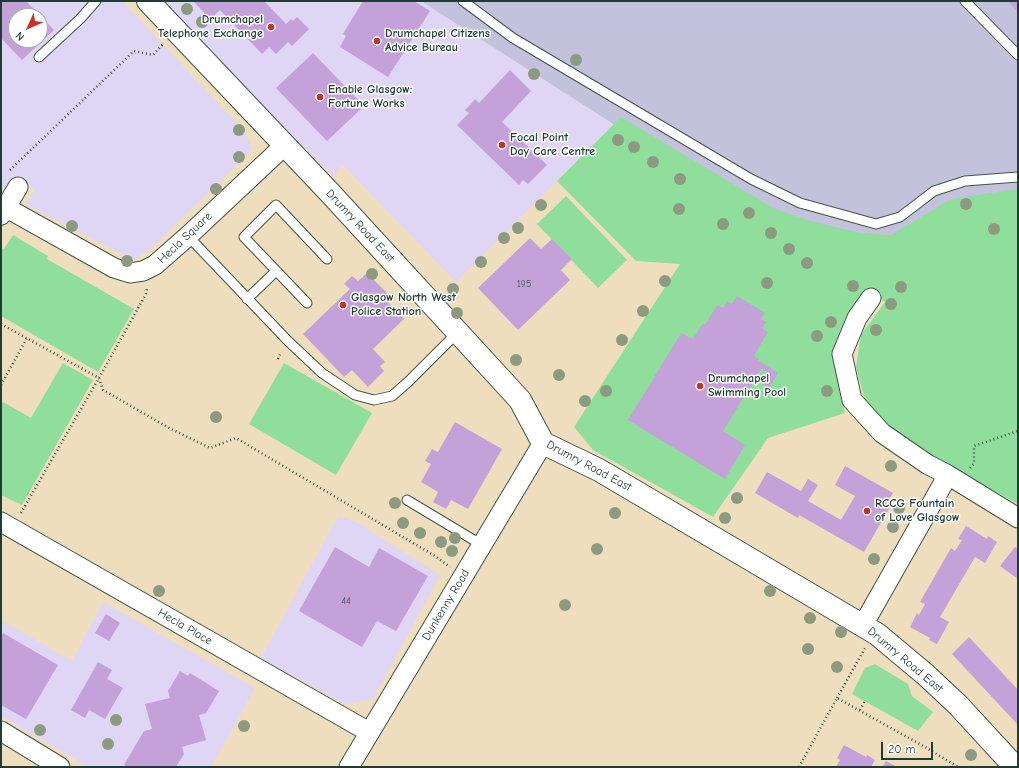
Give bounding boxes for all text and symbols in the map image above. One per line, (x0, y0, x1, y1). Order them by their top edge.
north arrow (8, 8, 48, 48)
place label: Drumchapel Telephone Exchange (158, 13, 263, 41)
marker: Drumchapel Telephone Exchange (266, 22, 276, 32)
place label: Drumchapel Citizens Advice Bureau (385, 27, 490, 55)
text: N (13, 29, 27, 43)
marker: Drumchapel Citizens Advice Bureau (372, 36, 382, 46)
place label: Enable Glasgow: Fortune Works (328, 83, 412, 111)
marker: Enable Glasgow: Fortune Works (315, 92, 325, 102)
place label: Focal Point Day Care Centre (510, 131, 595, 159)
marker: Focal Point Day Care Centre (497, 140, 507, 150)
street label: Drumry Road East (323, 187, 397, 265)
street label: Hecla Square (155, 209, 215, 267)
house number: 195 (517, 278, 531, 290)
place label: Glasgow North West Police Station (351, 291, 456, 319)
marker: Glasgow North West Police Station (338, 300, 348, 310)
place label: Drumchapel Swimming Pool (708, 372, 786, 400)
marker: Drumchapel Swimming Pool (695, 381, 705, 391)
street label: Drumry Road East (544, 438, 634, 494)
place label: RCCG Fountain of Love Glasgow (875, 497, 959, 525)
marker: RCCG Fountain of Love Glasgow (862, 506, 872, 516)
street label: Dunkenny Road (419, 567, 473, 643)
house number: 44 (341, 595, 351, 607)
street label: Hecla Place (155, 606, 215, 648)
street label: Drumry Road East (864, 624, 946, 696)
scale bar (883, 734, 935, 760)
text: 20 m (888, 742, 916, 756)

